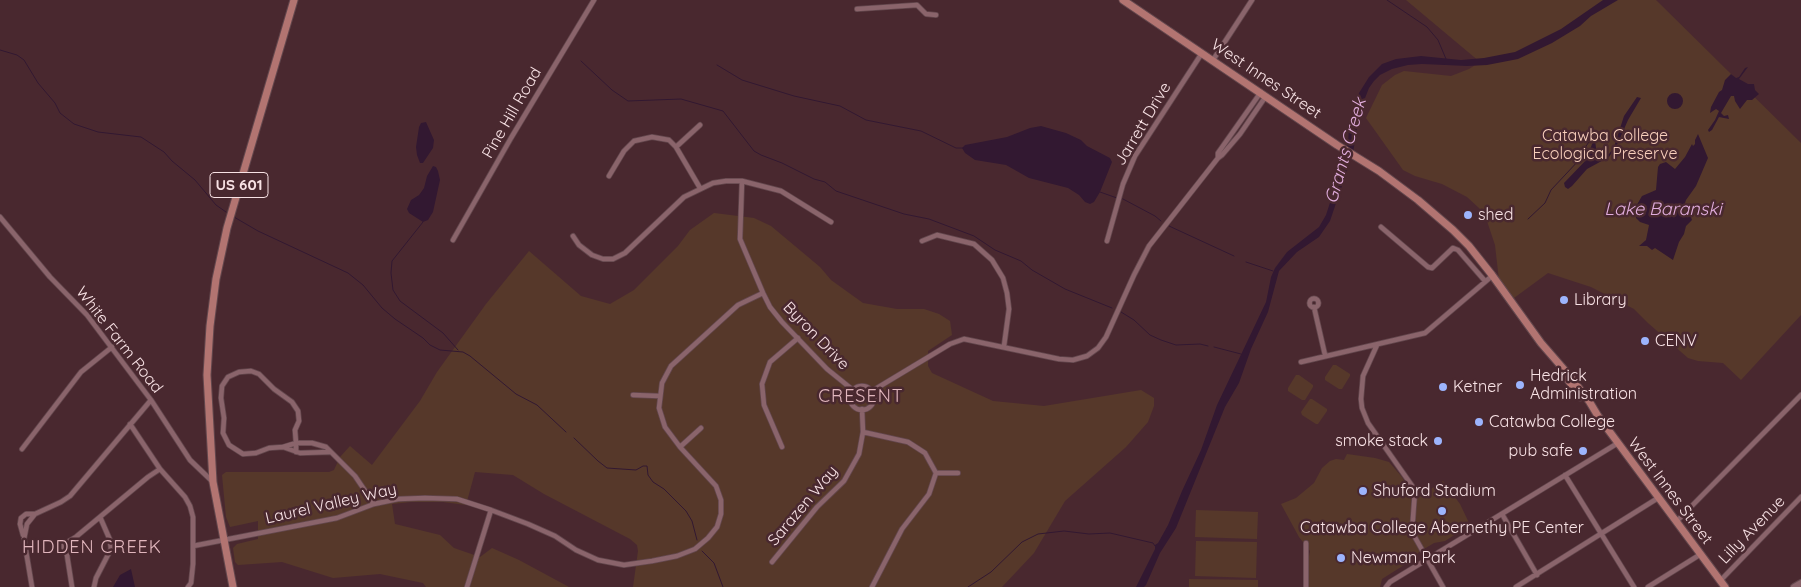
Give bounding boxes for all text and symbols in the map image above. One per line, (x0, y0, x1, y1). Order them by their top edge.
street label: West Innes Street (1207, 35, 1325, 123)
street label: Pine Hill Road (478, 64, 546, 162)
street label: Jarrett Drive (1111, 79, 1175, 169)
water label: Grants Creek (1321, 96, 1371, 206)
park label: Catawba College Ecological Preserve (1533, 126, 1677, 164)
road number: US 601 (210, 172, 268, 198)
water label: Lake Baranski (1604, 199, 1722, 221)
place label: shed (1478, 205, 1513, 225)
marker: shed (1462, 209, 1474, 221)
street label: White Farm Road (71, 283, 167, 397)
place label: Library (1574, 290, 1627, 310)
marker: Library (1558, 294, 1570, 306)
street label: Byron Drive (779, 298, 853, 374)
place label: CENV (1655, 331, 1697, 351)
marker: CENV (1639, 335, 1651, 347)
place label: Hedrick Administration (1530, 366, 1637, 404)
place label: Ketner (1453, 377, 1502, 397)
marker: Hedrick Administration (1514, 379, 1526, 391)
marker: Ketner (1437, 381, 1449, 393)
district label: CRESENT (817, 386, 905, 408)
place label: Catawba College (1489, 412, 1615, 432)
marker: Catawba College (1473, 416, 1485, 428)
place label: smoke stack (1335, 431, 1428, 451)
street label: West Innes Street (1624, 434, 1716, 548)
marker: smoke stack (1432, 435, 1444, 447)
place label: pub safe (1509, 441, 1573, 461)
marker: pub safe (1577, 445, 1589, 457)
street label: Sarazen Way (764, 462, 842, 550)
street label: Laurel Valley Way (264, 480, 398, 528)
place label: Shuford Stadium (1373, 481, 1496, 501)
marker: Shuford Stadium (1357, 485, 1369, 497)
street label: Lilly Avenue (1715, 492, 1789, 568)
marker: Catawba College Abernethy PE Center (1436, 505, 1448, 517)
place label: Catawba College Abernethy PE Center (1300, 518, 1584, 538)
district label: HIDDEN CREEK (21, 537, 163, 559)
place label: Newman Park (1351, 548, 1455, 568)
marker: Newman Park (1335, 552, 1347, 564)

